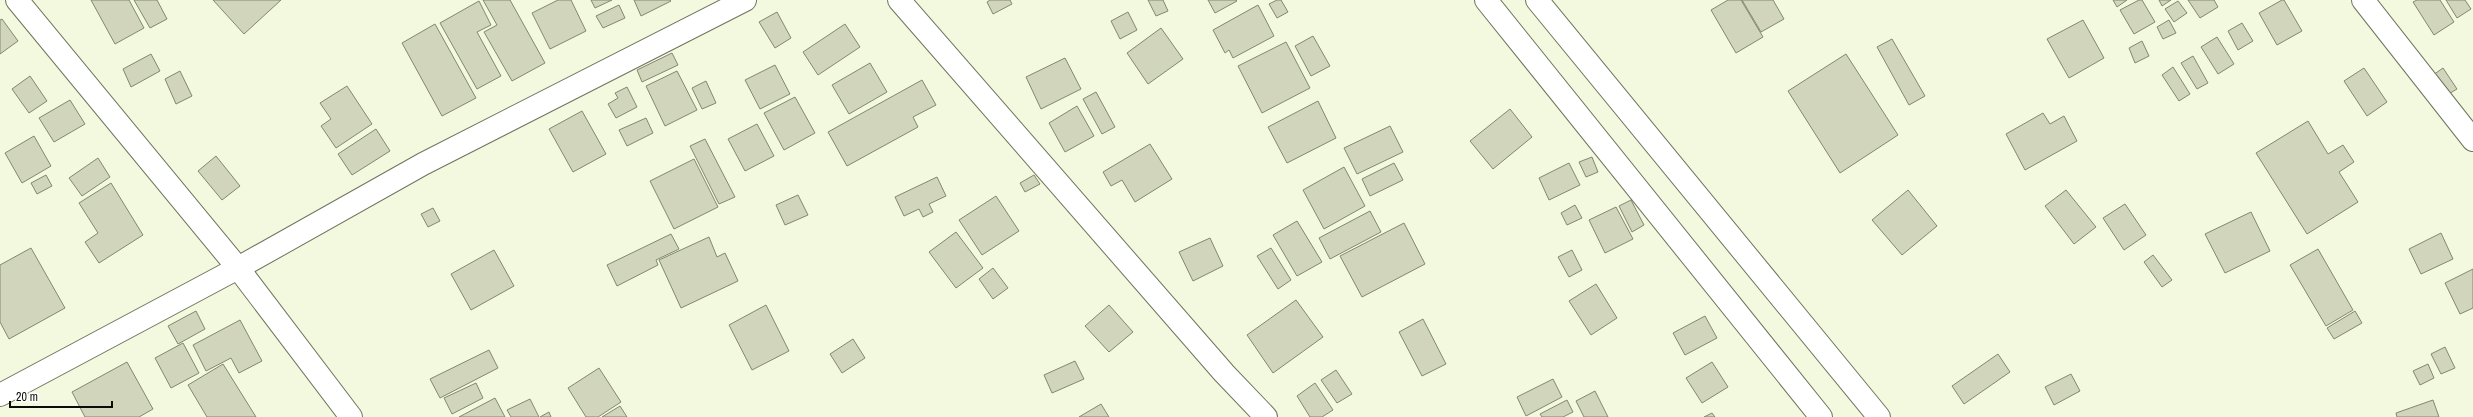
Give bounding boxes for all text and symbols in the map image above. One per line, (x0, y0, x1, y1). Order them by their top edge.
scale bar (10, 383, 112, 409)
text: 20 m (16, 389, 38, 405)

